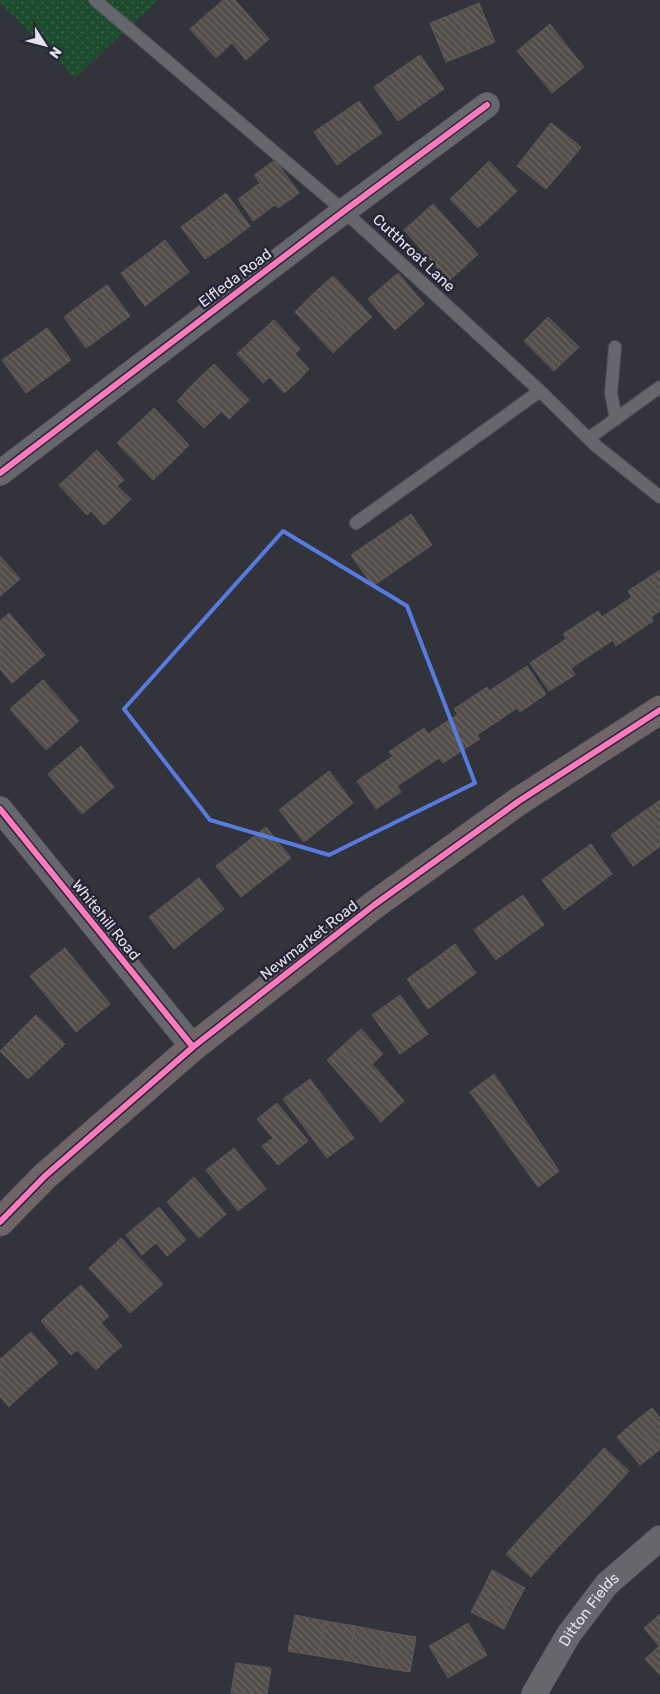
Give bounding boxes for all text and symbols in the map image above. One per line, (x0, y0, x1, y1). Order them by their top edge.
north arrow (20, 20, 70, 70)
text: N (45, 43, 65, 61)
street label: Cutthroat Lane (369, 210, 459, 296)
street label: Elfleda Road (195, 245, 275, 311)
street label: Whitehill Road (68, 876, 144, 964)
street label: Newmarket Road (257, 896, 361, 984)
street label: Ditton Fields (555, 1569, 623, 1649)

